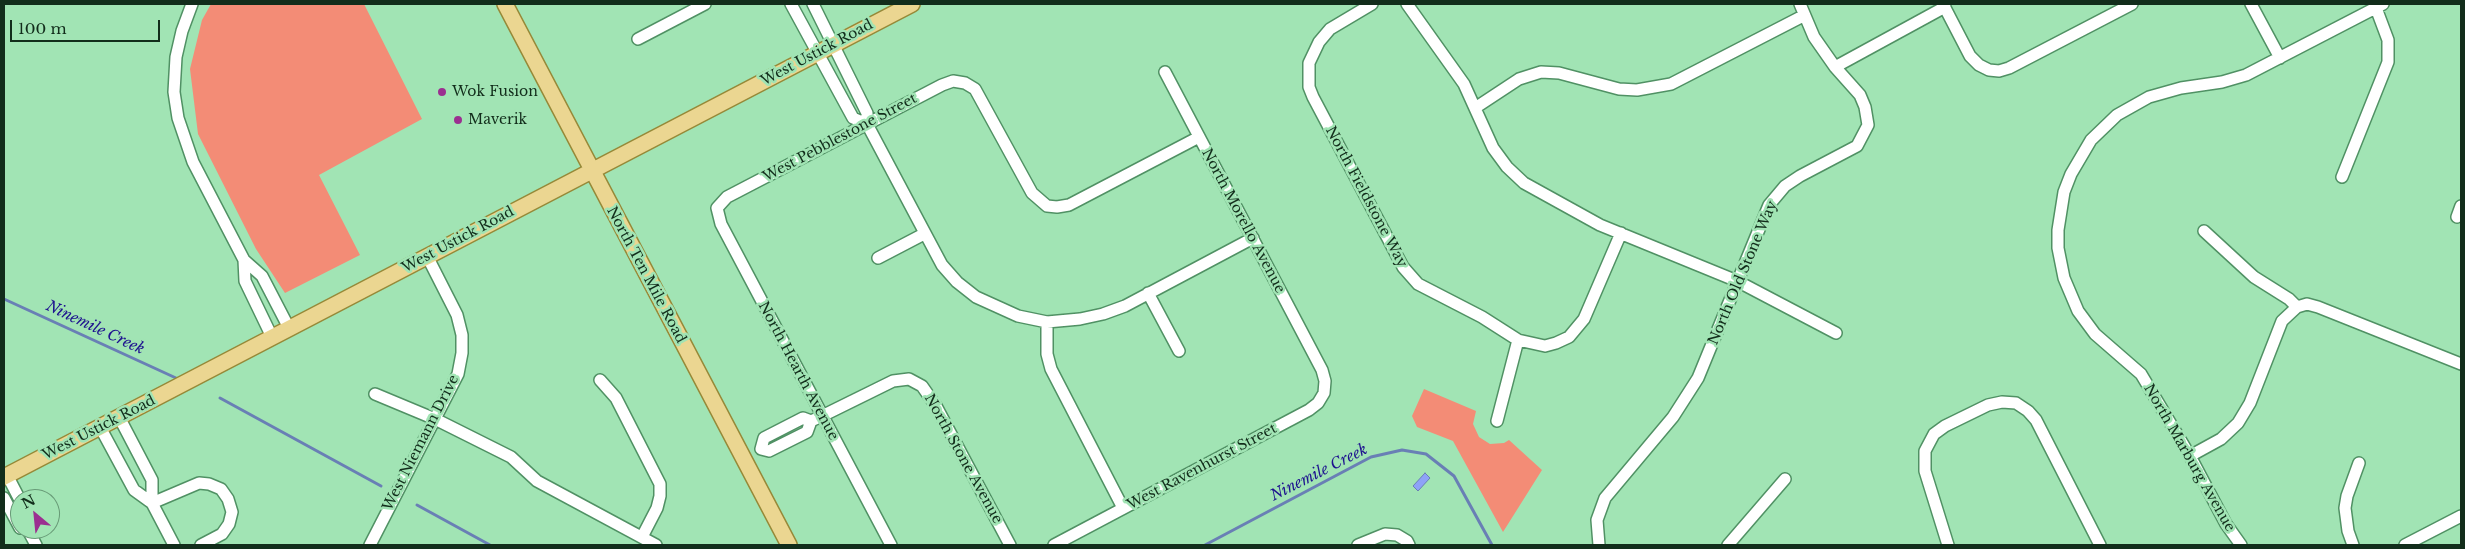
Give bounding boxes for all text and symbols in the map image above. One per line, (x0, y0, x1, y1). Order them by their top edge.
scale bar (12, 10, 162, 42)
street label: West Ustick Road (758, 16, 876, 90)
text: 100 m (18, 19, 67, 38)
place label: Wok Fusion (452, 84, 538, 100)
marker: Wok Fusion (436, 86, 448, 98)
street label: West Pebblestone Street (760, 90, 920, 186)
place label: Maverik (468, 112, 527, 128)
marker: Maverik (452, 114, 464, 126)
street label: North Fieldstone Way (1322, 124, 1410, 270)
street label: North Morello Avenue (1198, 146, 1288, 296)
street label: North Old Stone Way (1705, 198, 1781, 348)
street label: West Ustick Road (399, 203, 517, 277)
street label: North Ten Mile Road (603, 204, 689, 346)
water label: Ninemile Creek (43, 297, 147, 359)
street label: North Hearth Avenue (754, 299, 842, 443)
street label: West Niemann Drive (379, 372, 463, 514)
street label: North Marburg Avenue (2140, 381, 2238, 535)
street label: North Stone Avenue (920, 391, 1006, 527)
street label: West Ustick Road (40, 392, 158, 464)
street label: West Ravenhurst Street (1124, 420, 1280, 514)
water label: Ninemile Creek (1268, 441, 1370, 505)
north arrow (10, 489, 60, 539)
text: N (18, 491, 38, 513)

